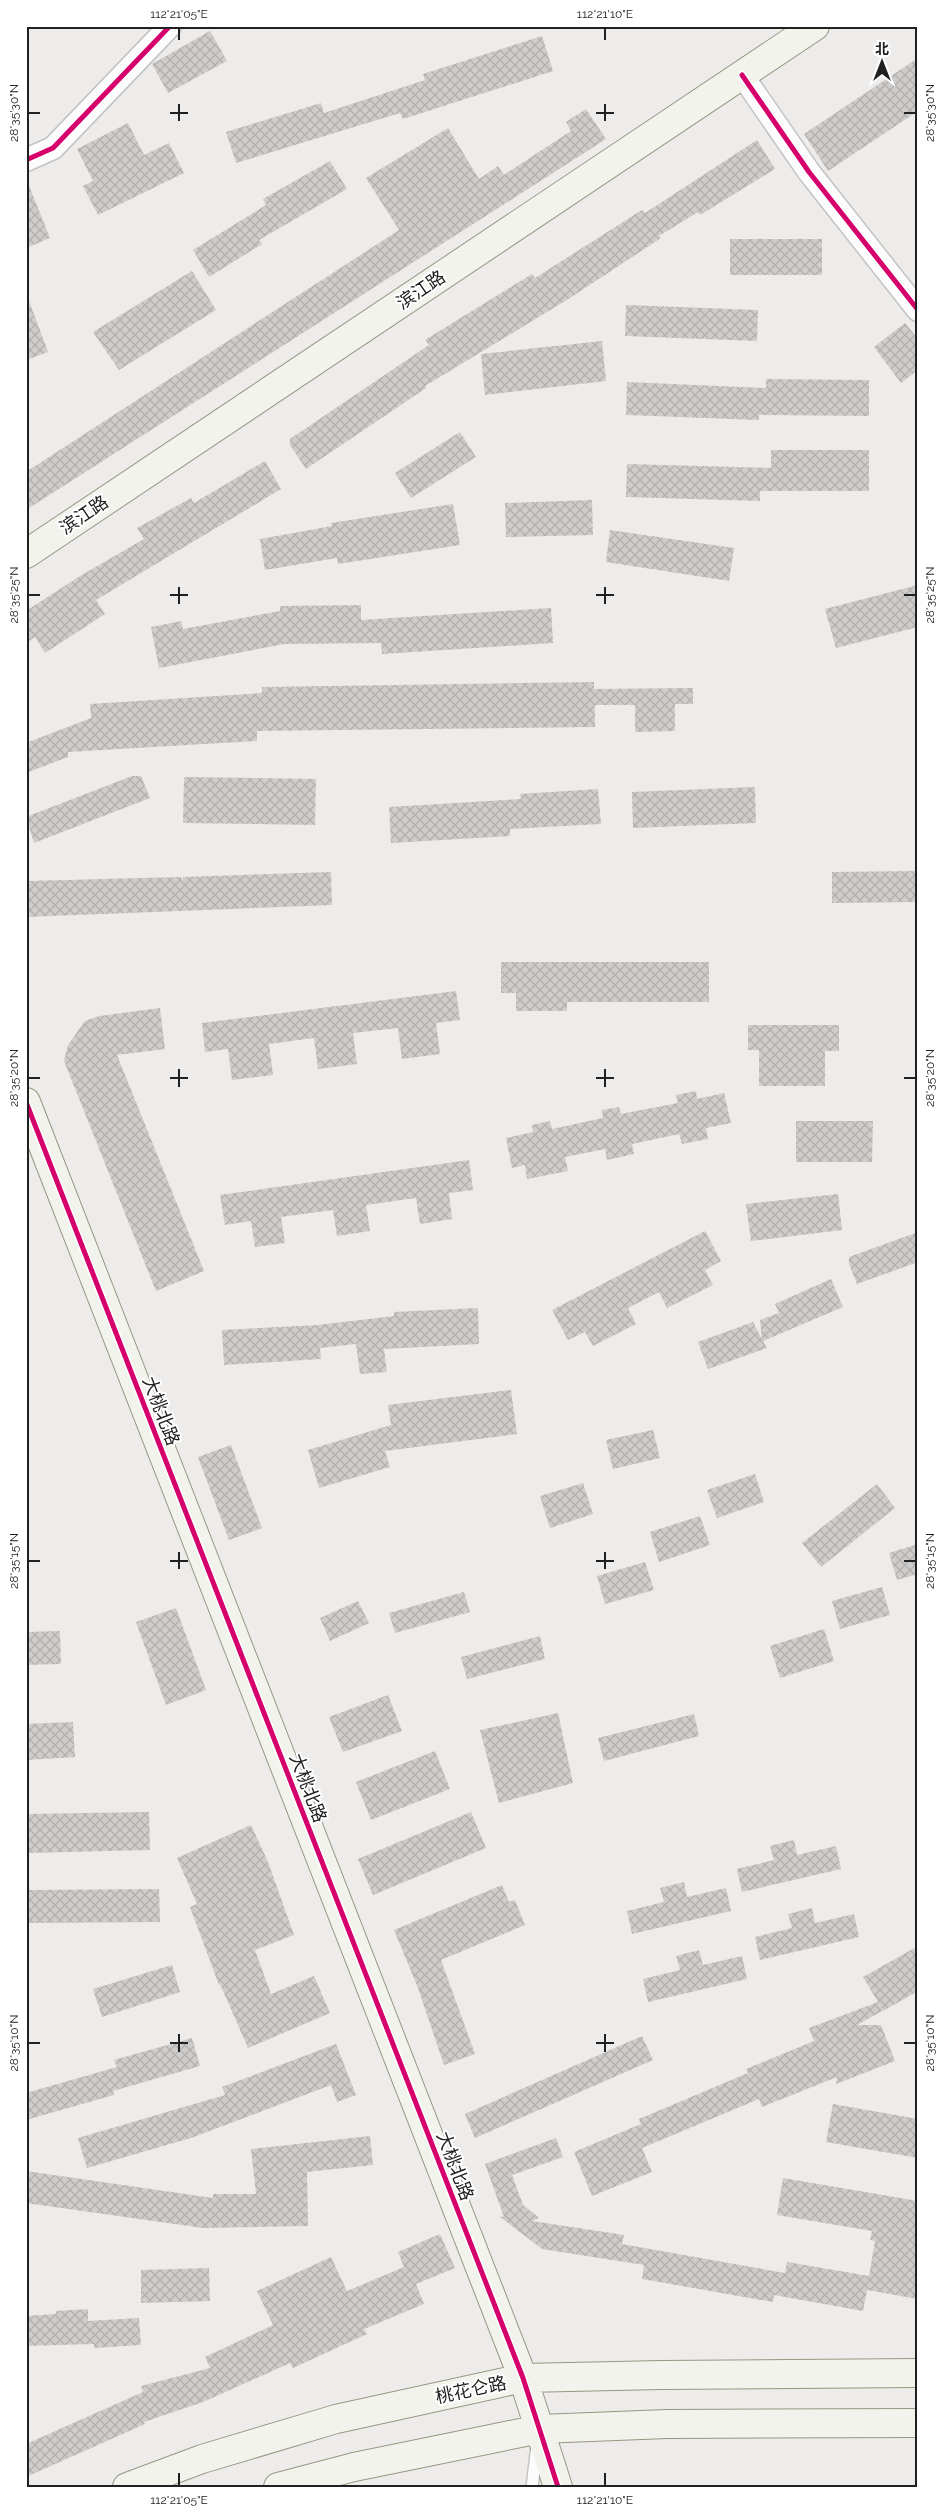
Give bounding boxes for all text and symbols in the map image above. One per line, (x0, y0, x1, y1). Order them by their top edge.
text: 112°21'05"E (150, 7, 208, 21)
text: 112°21'10"E (577, 7, 633, 21)
north arrow (856, 38, 906, 88)
text: 北 (875, 41, 889, 57)
text: 28°35'30"N (7, 84, 21, 142)
text: 28°35'30"N (923, 84, 937, 142)
street label: 滨江路 (392, 266, 449, 313)
street label: 滨江路 (55, 491, 112, 538)
text: 28°35'25"N (7, 566, 21, 624)
text: 28°35'25"N (923, 566, 937, 624)
text: 28°35'20"N (7, 1049, 21, 1107)
text: 28°35'20"N (923, 1049, 937, 1107)
street label: 大桃北路 (139, 1373, 184, 1448)
text: 28°35'15"N (7, 1533, 21, 1589)
text: 28°35'15"N (923, 1533, 937, 1589)
street label: 大桃北路 (286, 1750, 331, 1825)
text: 28°35'10"N (7, 2015, 21, 2071)
text: 28°35'10"N (923, 2015, 937, 2071)
street label: 大桃北路 (433, 2128, 478, 2203)
street label: 桃花仑路 (433, 2372, 508, 2407)
text: 112°21'05"E (150, 2493, 208, 2507)
text: 112°21'10"E (577, 2493, 633, 2507)

